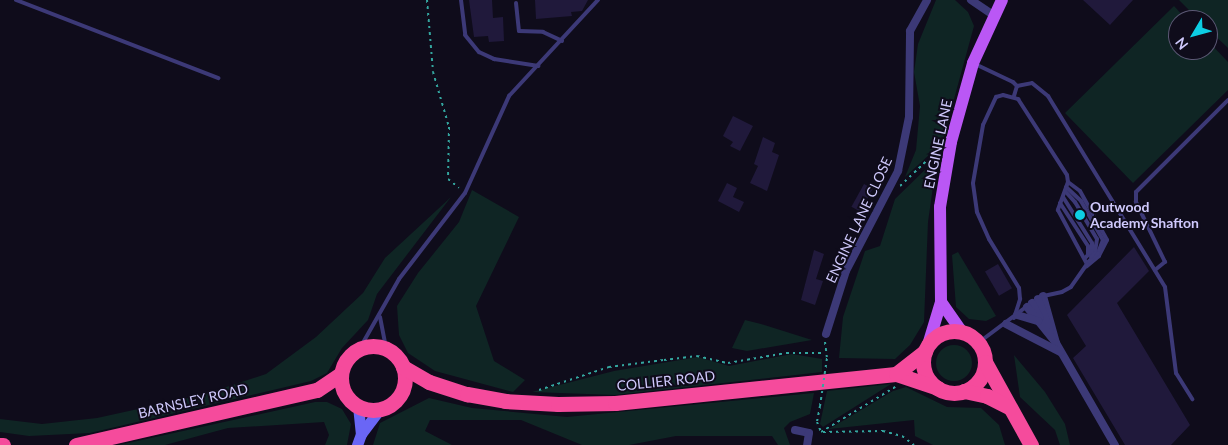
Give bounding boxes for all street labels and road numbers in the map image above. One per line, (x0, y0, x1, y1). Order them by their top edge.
street label: ENGINE LANE (920, 98, 956, 190)
street label: ENGINE LANE CLOSE (822, 154, 896, 286)
street label: COLLIER ROAD (616, 367, 716, 395)
street label: BARNSLEY ROAD (136, 380, 250, 422)

